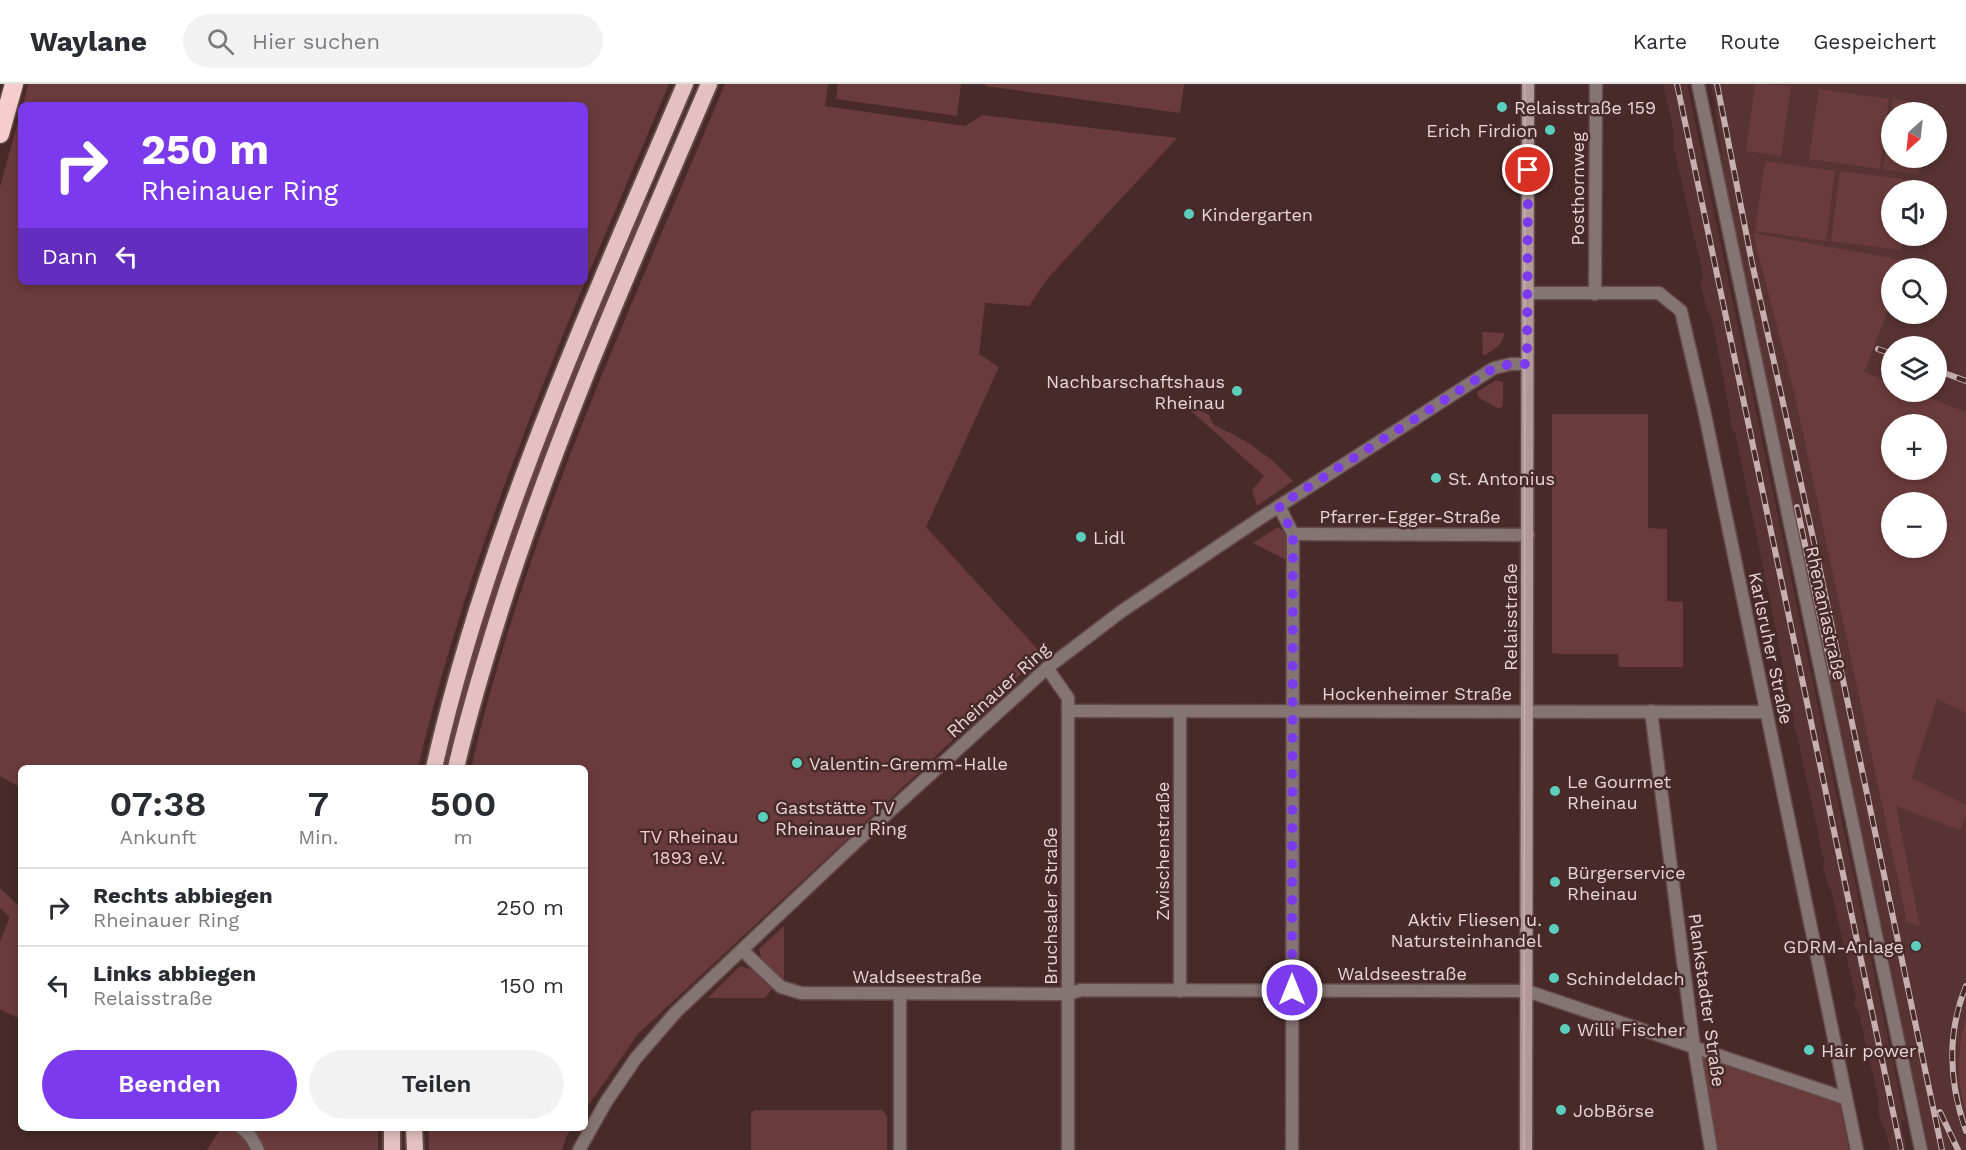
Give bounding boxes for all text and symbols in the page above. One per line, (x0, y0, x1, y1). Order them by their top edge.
search box (183, 14, 603, 68)
text: Waylane (30, 25, 147, 58)
icon: search (204, 25, 237, 58)
text: Hier suchen (252, 29, 380, 54)
text: Karte (1633, 29, 1687, 54)
text: Route (1720, 29, 1780, 54)
text: Gespeichert (1813, 29, 1936, 54)
place label: Relaisstraße 159 (1514, 97, 1656, 118)
marker: Relaisstraße 159 (1495, 100, 1509, 114)
north arrow (1881, 102, 1947, 168)
map controls (1881, 102, 1947, 558)
place label: Erich Firdion (1426, 120, 1538, 141)
marker: Erich Firdion (1543, 123, 1557, 137)
text: 250 m (141, 125, 269, 174)
icon: right (42, 126, 120, 204)
street label: Posthornweg (1567, 132, 1588, 246)
pin (1502, 144, 1553, 195)
icon: arrive (1511, 153, 1544, 186)
text: Rheinauer Ring (141, 175, 338, 207)
button: sound (1881, 180, 1947, 246)
place label: Kindergarten (1201, 204, 1313, 225)
marker: Kindergarten (1182, 207, 1196, 221)
icon: left (110, 240, 143, 273)
text: Dann (42, 244, 98, 269)
button: search (1881, 258, 1947, 324)
button: layers (1881, 336, 1947, 402)
place label: Nachbarschaftshaus Rheinau (1046, 371, 1225, 413)
marker: Nachbarschaftshaus Rheinau (1230, 384, 1244, 398)
button: + (1881, 414, 1947, 480)
place label: St. Antonius (1448, 468, 1555, 489)
marker: St. Antonius (1429, 471, 1443, 485)
button: − (1881, 492, 1947, 558)
street label: Pfarrer-Egger-Straße (1319, 506, 1501, 527)
place label: Lidl (1093, 527, 1126, 548)
marker: Lidl (1074, 530, 1088, 544)
street label: Rhenaniastraße (1802, 544, 1850, 682)
street label: Relaisstraße (1500, 563, 1521, 671)
street label: Karlsruher Straße (1745, 570, 1797, 726)
street label: Rheinauer Ring (942, 638, 1054, 742)
street label: Hockenheimer Straße (1322, 683, 1512, 704)
place label: Valentin-Gremm-Halle (809, 753, 1008, 774)
marker: Valentin-Gremm-Halle (790, 756, 804, 770)
place label: Le Gourmet Rheinau (1567, 771, 1672, 813)
street label: Zwischenstraße (1152, 782, 1173, 920)
text: 07:38 (109, 783, 207, 825)
text: 7 (308, 783, 329, 825)
text: 500 (430, 783, 497, 825)
marker: Le Gourmet Rheinau (1548, 784, 1562, 798)
place label: Gaststätte TV Rheinauer Ring (775, 797, 907, 839)
marker: Gaststätte TV Rheinauer Ring (756, 810, 770, 824)
text: Ankunft (120, 825, 196, 849)
text: Min. (298, 825, 338, 849)
text: m (454, 825, 473, 849)
park label: TV Rheinau 1893 e.V. (640, 826, 738, 868)
street label: Bruchsaler Straße (1040, 827, 1061, 985)
place label: Bürgerservice Rheinau (1567, 862, 1686, 904)
marker: Bürgerservice Rheinau (1548, 875, 1562, 889)
text: Rechts abbiegen (93, 883, 273, 908)
icon: right (42, 891, 75, 924)
text: 250 m (496, 895, 564, 920)
text: Rheinauer Ring (93, 908, 239, 932)
place label: Aktiv Fliesen u. Natursteinhandel (1390, 909, 1542, 951)
street label: Plankstadter Straße (1684, 912, 1730, 1088)
marker: Aktiv Fliesen u. Natursteinhandel (1547, 922, 1561, 936)
place label: GDRM-Anlage (1783, 936, 1904, 957)
marker: GDRM-Anlage (1909, 939, 1923, 953)
position arrow (1260, 958, 1324, 1022)
text: Links abbiegen (93, 961, 256, 986)
street label: Waldseestraße (1337, 963, 1467, 984)
street label: Waldseestraße (852, 966, 982, 987)
place label: Schindeldach (1566, 968, 1685, 989)
icon: left (42, 969, 75, 1002)
marker: Schindeldach (1547, 971, 1561, 985)
text: 150 m (500, 973, 564, 998)
text: Relaisstraße (93, 986, 213, 1010)
place label: Willi Fischer (1577, 1019, 1685, 1040)
marker: Willi Fischer (1558, 1022, 1572, 1036)
place label: Hair power (1821, 1040, 1916, 1061)
marker: Hair power (1802, 1043, 1816, 1057)
button: Beenden (42, 1050, 297, 1119)
button: Teilen (309, 1050, 564, 1119)
place label: JobBörse (1573, 1100, 1654, 1121)
marker: JobBörse (1554, 1103, 1568, 1117)

